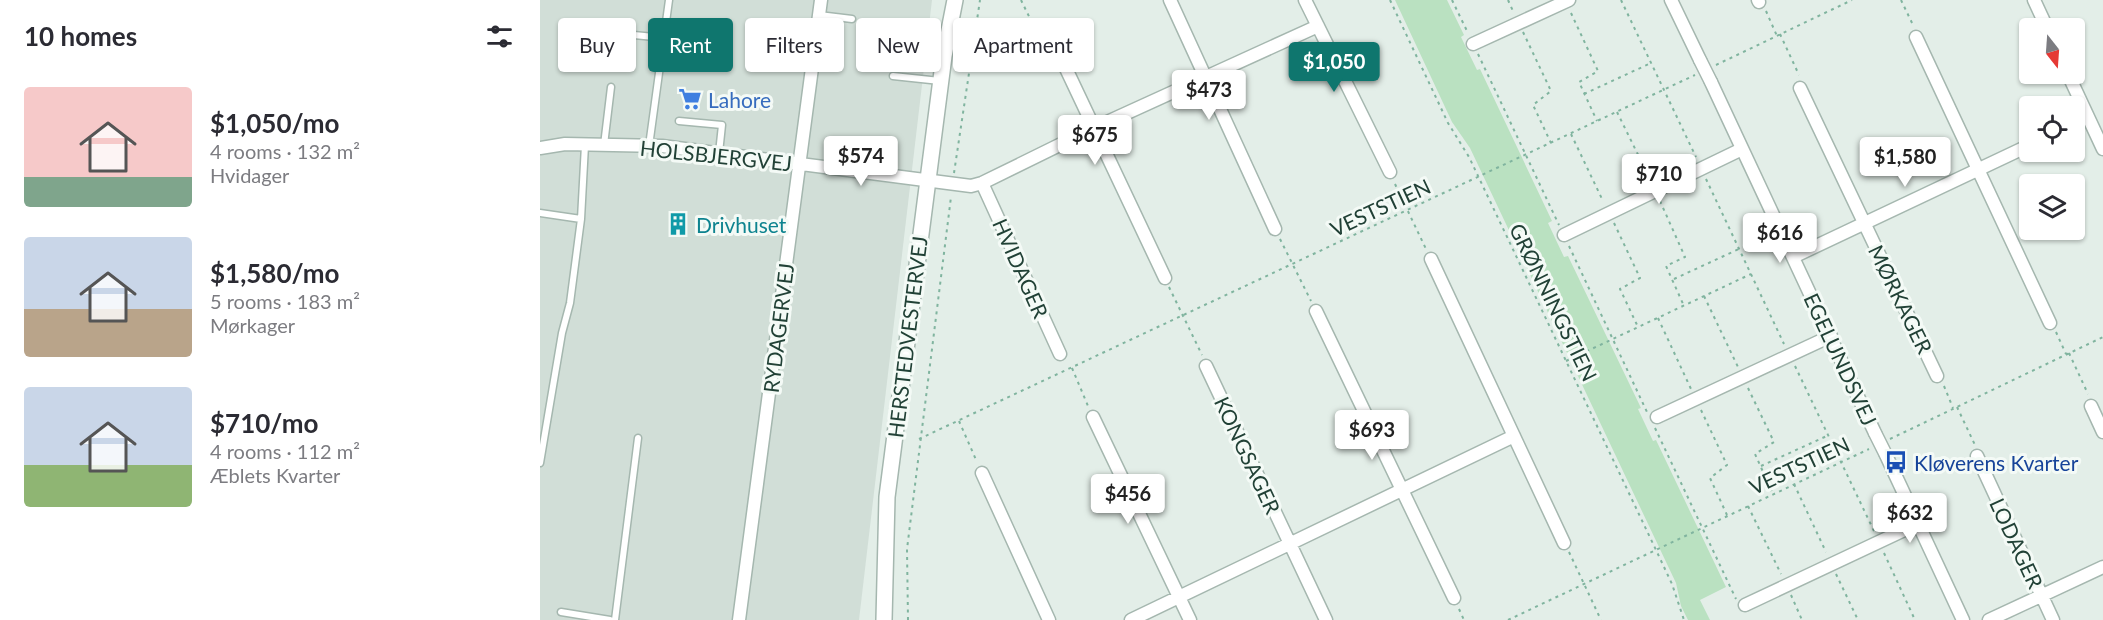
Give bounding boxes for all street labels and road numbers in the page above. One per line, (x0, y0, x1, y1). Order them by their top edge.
street label: HOLSBJERGVEJ (639, 135, 793, 175)
street label: VESTSTIEN (1326, 173, 1434, 241)
street label: HVIDAGER (988, 214, 1054, 322)
street label: GRØNNINGSTIEN (1505, 219, 1603, 385)
street label: HERSTEDVESTERVEJ (882, 235, 932, 439)
street label: MØRKAGER (1864, 241, 1938, 358)
street label: RYDAGERVEJ (758, 262, 798, 394)
street label: EGELUNDSVEJ (1799, 289, 1883, 429)
street label: KONGSAGER (1210, 392, 1286, 518)
street label: VESTSTIEN (1745, 431, 1853, 499)
street label: LODAGER (1985, 494, 2049, 593)

